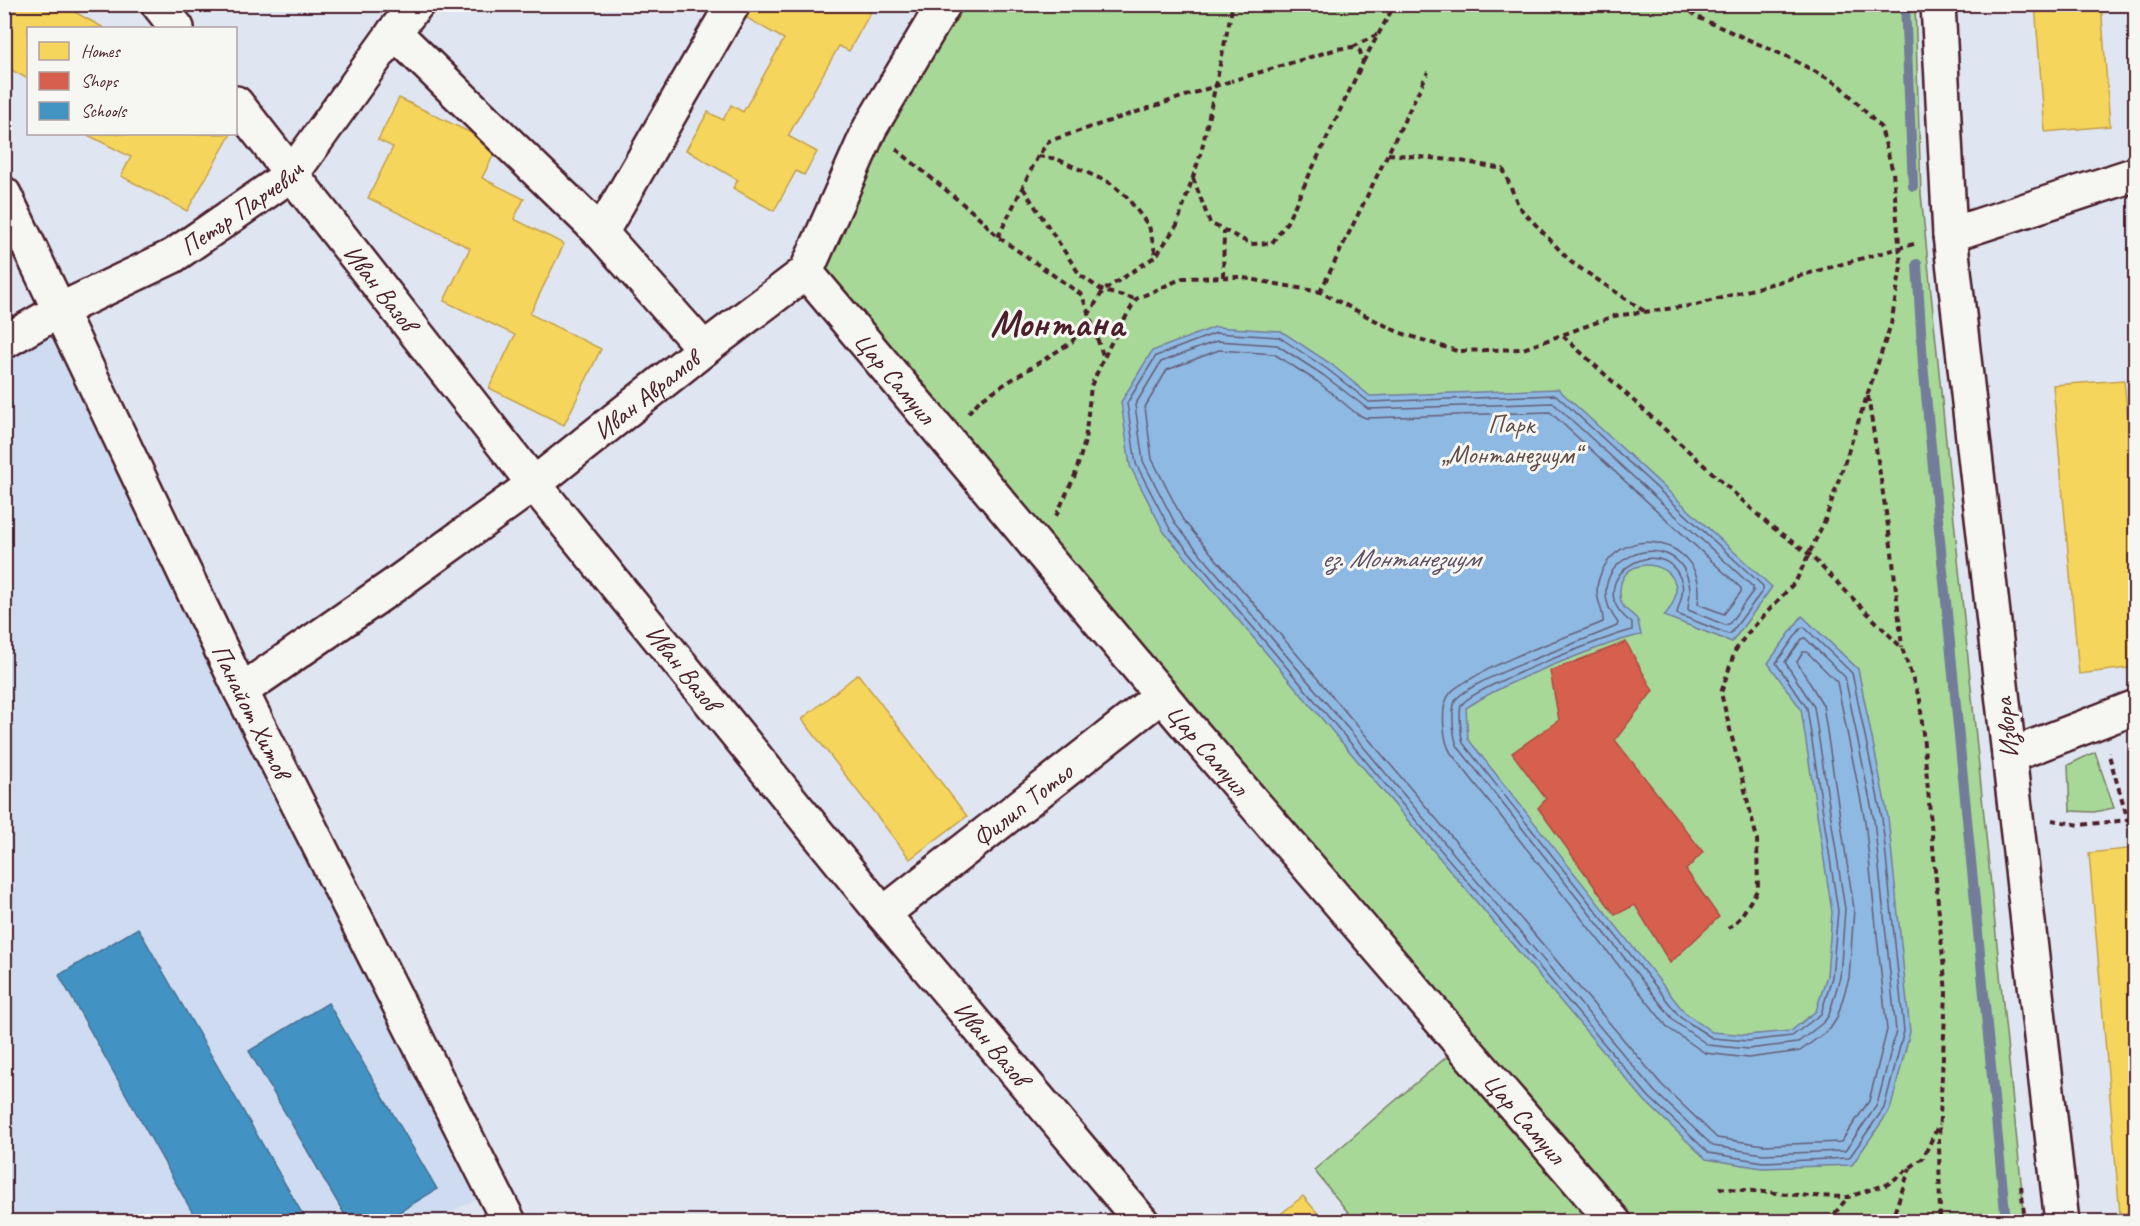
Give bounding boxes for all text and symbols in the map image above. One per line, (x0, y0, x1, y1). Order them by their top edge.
legend (27, 27, 237, 135)
text: Homes (81, 40, 121, 62)
text: Shops (81, 70, 120, 92)
text: Schools (81, 100, 128, 122)
street label: Петър Парчевич (174, 155, 312, 263)
street label: Иван Вазов (336, 238, 428, 342)
district label: Монтана (990, 300, 1127, 347)
street label: Цар Самуил (846, 325, 944, 433)
street label: Иван Аврамов (587, 340, 710, 447)
park label: Парк „Монтанезиум“ (1442, 408, 1585, 472)
water label: ез. Монтанезиум (1321, 541, 1483, 576)
street label: Иван Вазов (638, 618, 731, 722)
street label: Панайот Хитов (204, 639, 300, 788)
street label: Извора (1986, 694, 2028, 760)
street label: Цар Самуил (1159, 697, 1257, 804)
street label: Филип Тотьо (966, 754, 1081, 855)
street label: Иван Вазов (946, 994, 1040, 1097)
street label: Цар Самуил (1476, 1066, 1574, 1173)

